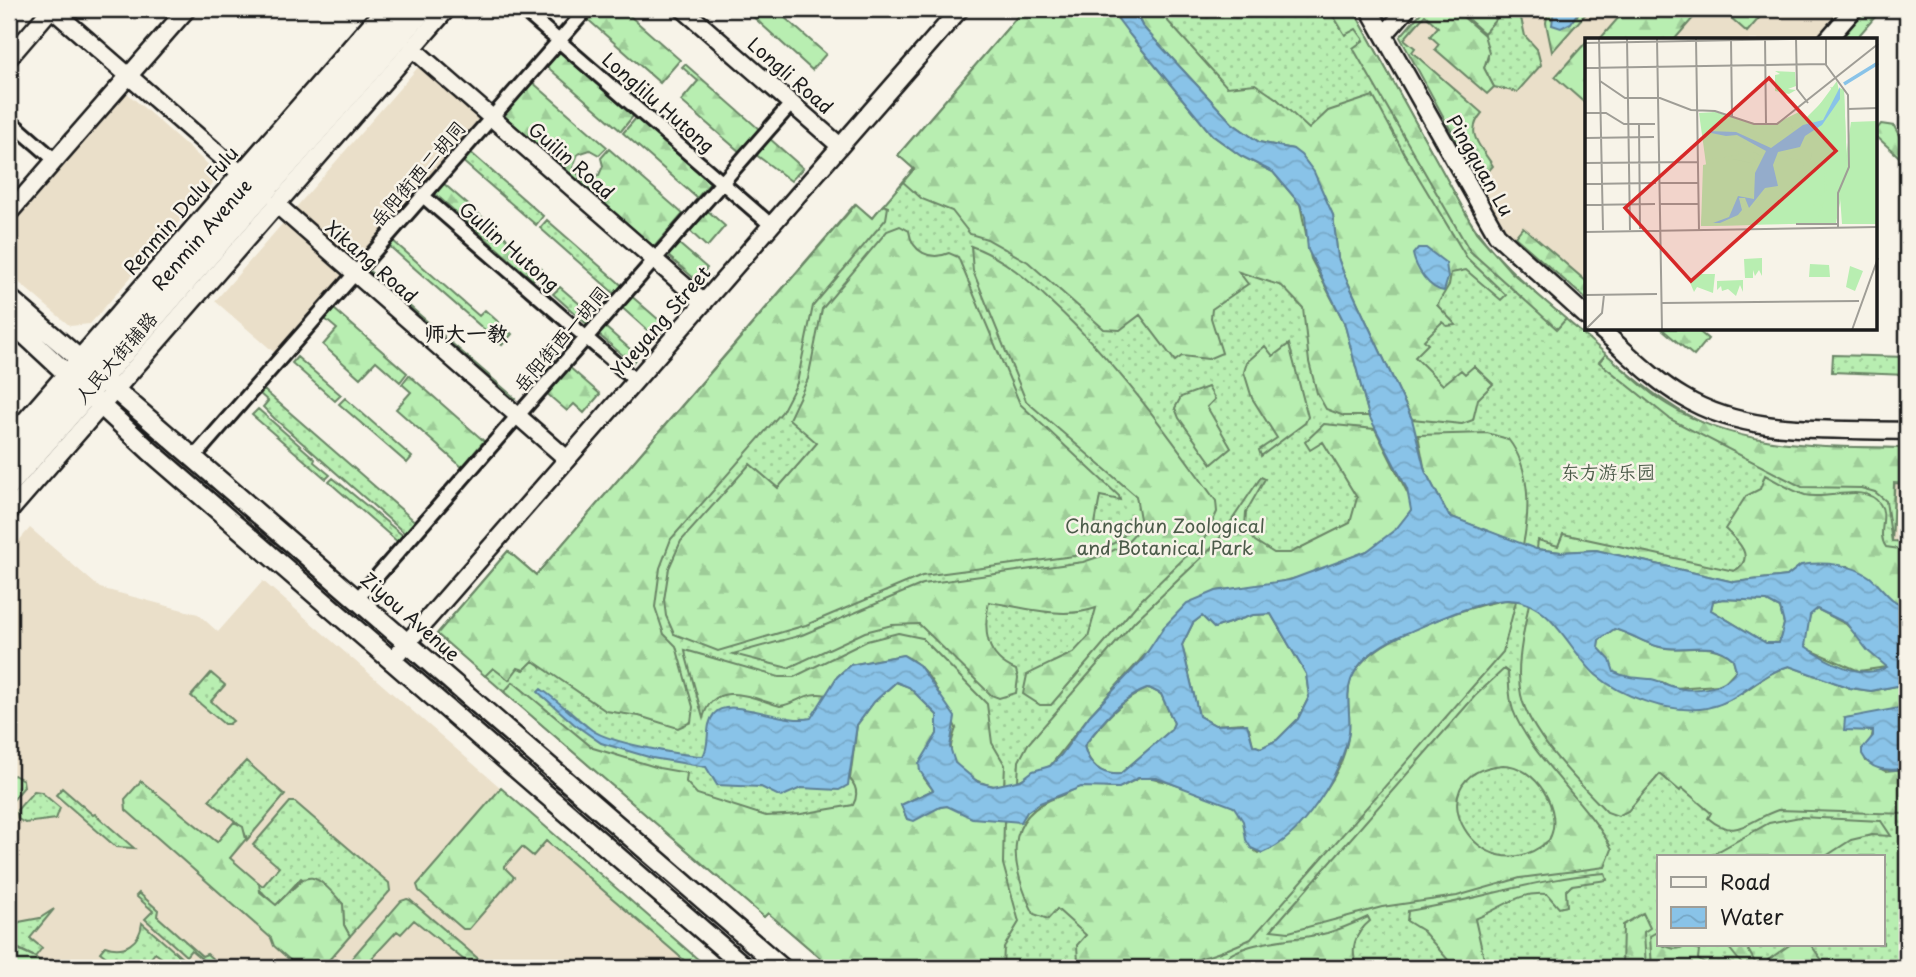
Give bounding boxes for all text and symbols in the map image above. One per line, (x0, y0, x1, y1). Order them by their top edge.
street label: Longli Road (742, 30, 840, 120)
inset map (1585, 38, 1878, 331)
street label: Longlilu Hutong (597, 45, 721, 159)
street label: Pingquan Lu (1441, 109, 1521, 221)
street label: 岳阳街西二胡同 (363, 114, 471, 232)
street label: Guilin Road (523, 115, 621, 205)
street label: Renmin Dalu Fulu (116, 139, 244, 281)
street label: Renmin Avenue (144, 172, 258, 296)
street label: Gullin Hutong (454, 194, 566, 298)
street label: Xikang Road (320, 213, 424, 309)
street label: Yueyang Street (604, 259, 717, 383)
street label: 岳阳街西一胡同 (506, 279, 614, 397)
street label: 人民大街辅路 (67, 305, 163, 409)
district label: 师大一教 (424, 316, 508, 348)
park label: 东方游乐园 (1560, 457, 1656, 485)
park label: Changchun Zoological and Botanical Park (1065, 511, 1265, 561)
street label: Ziyou Avenue (355, 565, 467, 667)
legend (1657, 855, 1884, 946)
text: Road (1720, 865, 1771, 897)
text: Water (1720, 900, 1784, 932)

